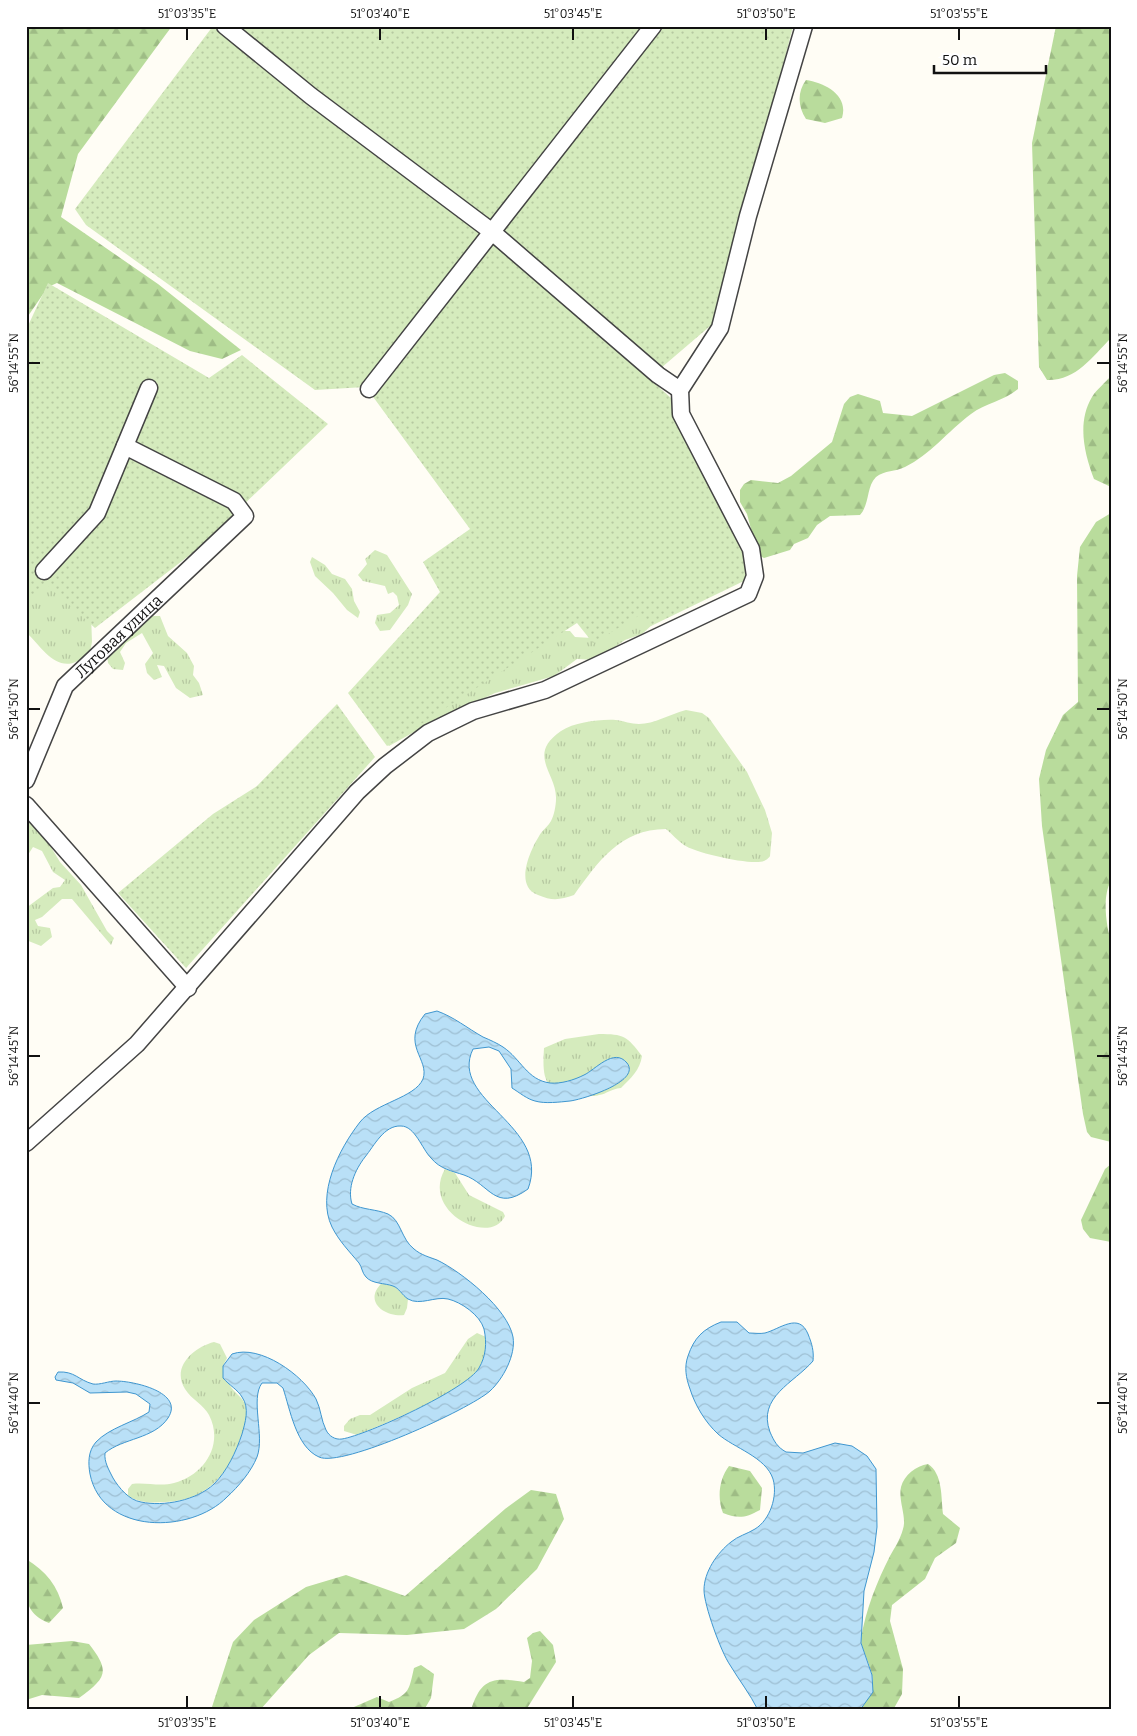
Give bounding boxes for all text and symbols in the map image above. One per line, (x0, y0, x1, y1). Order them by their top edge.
text: 51°03'35"E (158, 7, 216, 21)
text: 51°03'40"E (350, 7, 410, 21)
text: 51°03'45"E (544, 7, 602, 21)
text: 51°03'50"E (736, 7, 796, 21)
text: 51°03'55"E (930, 7, 988, 21)
scale bar (934, 42, 1047, 74)
text: 50 m (942, 51, 978, 69)
text: 56°14'55"N (7, 332, 21, 393)
text: 56°14'55"N (1116, 332, 1130, 393)
street label: Луговая улица (71, 590, 166, 681)
text: 56°14'50"N (7, 678, 21, 740)
text: 56°14'50"N (1116, 678, 1130, 740)
text: 56°14'45"N (7, 1025, 21, 1086)
text: 56°14'45"N (1116, 1025, 1130, 1086)
text: 56°14'40"N (7, 1372, 21, 1434)
text: 56°14'40"N (1116, 1372, 1130, 1434)
text: 51°03'35"E (158, 1716, 216, 1730)
text: 51°03'40"E (350, 1716, 410, 1730)
text: 51°03'45"E (544, 1716, 602, 1730)
text: 51°03'50"E (736, 1716, 796, 1730)
text: 51°03'55"E (930, 1716, 988, 1730)

